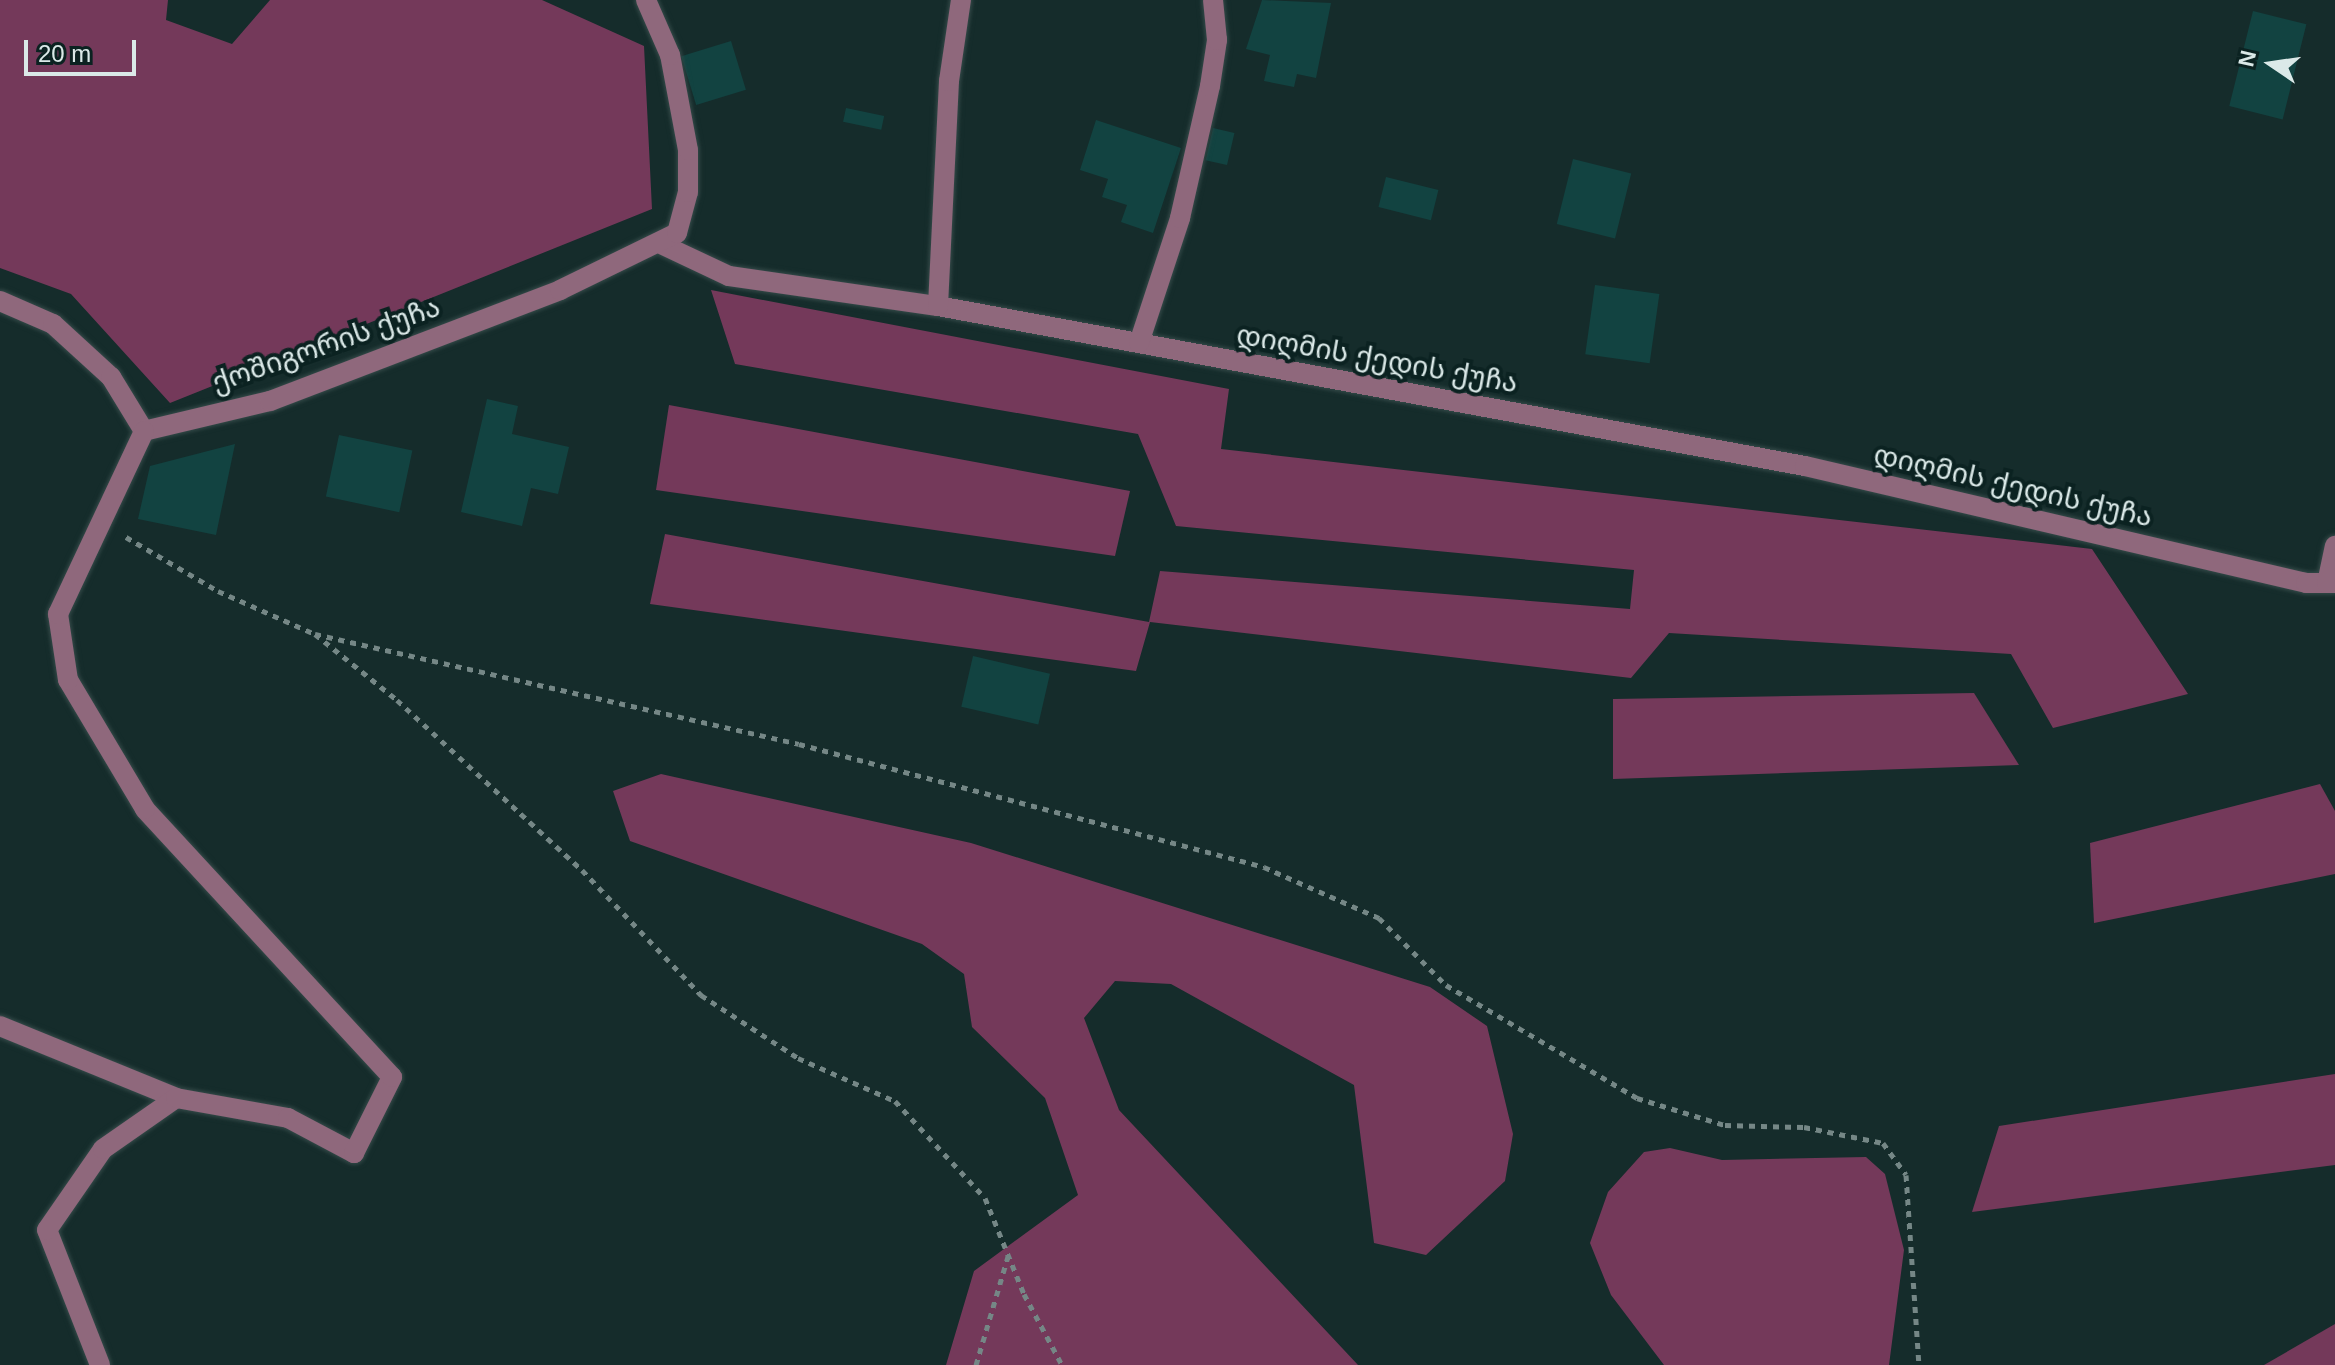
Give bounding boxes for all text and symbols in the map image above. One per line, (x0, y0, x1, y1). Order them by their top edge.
scale bar (28, 24, 140, 74)
north arrow (2231, 24, 2311, 104)
text: 20 m (38, 40, 91, 67)
text: N (2233, 48, 2261, 69)
street label: ქოშიგორის ქუჩა (208, 290, 444, 400)
street label: დიღმის ქედის ქუჩა (1234, 318, 1520, 400)
street label: დიღმის ქედის ქუჩა (1870, 438, 2156, 534)

